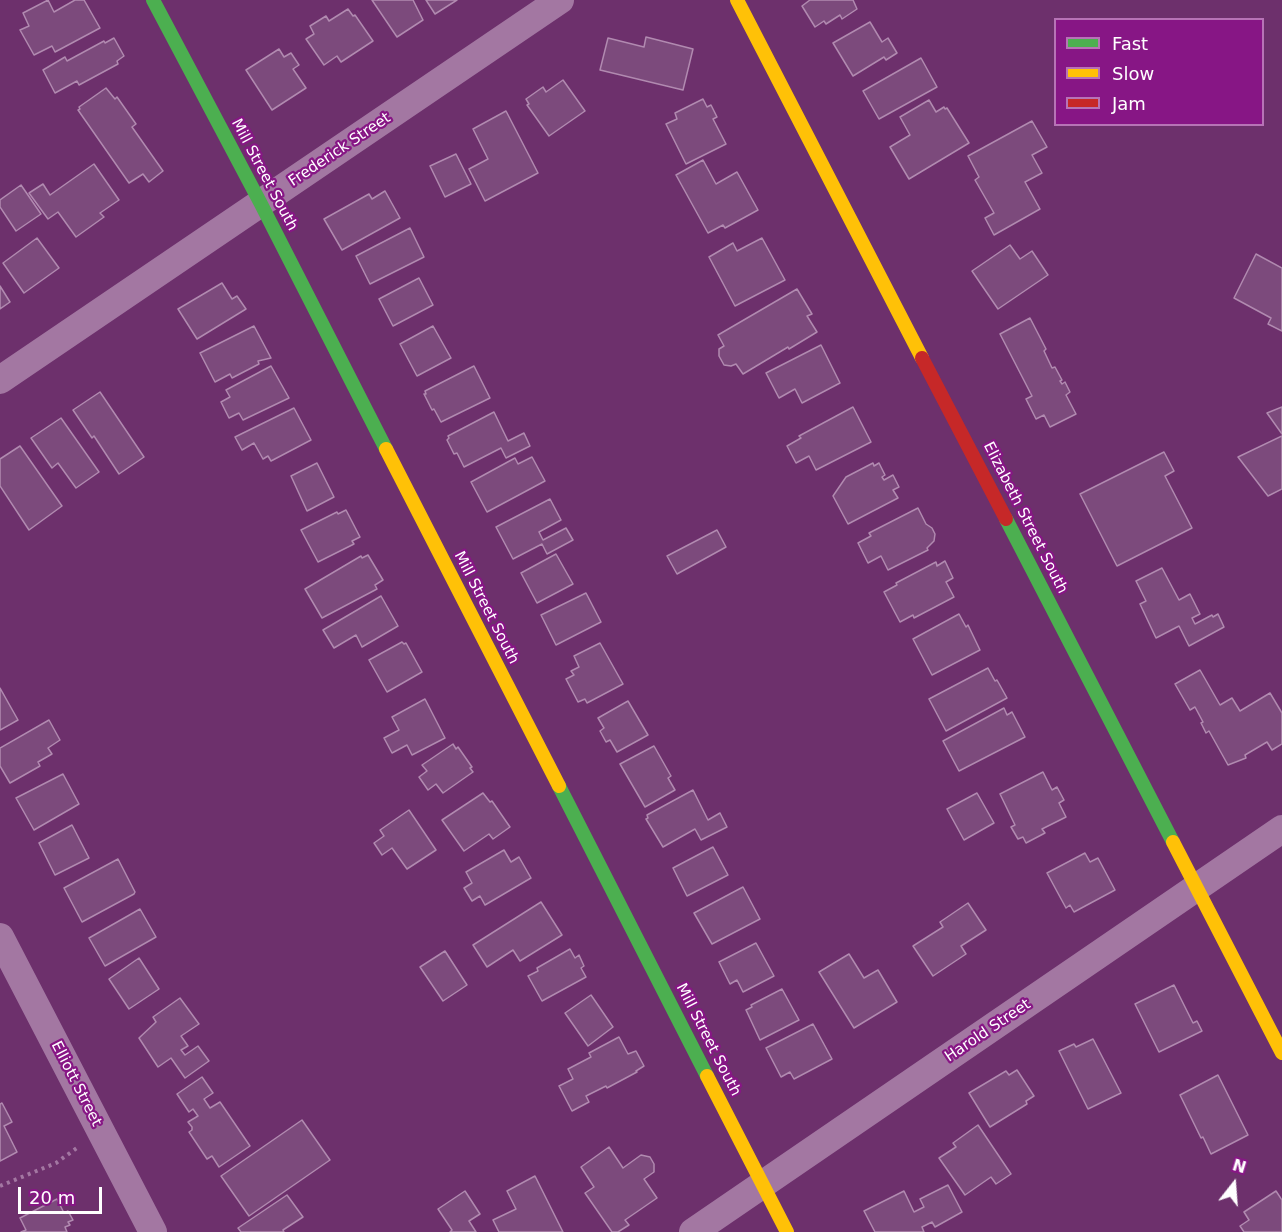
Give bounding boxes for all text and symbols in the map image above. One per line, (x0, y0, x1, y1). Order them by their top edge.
legend (1054, 18, 1264, 126)
text: Fast (1112, 33, 1148, 54)
text: Slow (1112, 63, 1154, 84)
text: Jam (1112, 93, 1146, 114)
street label: Frederick Street (286, 109, 394, 191)
street label: Mill Street South (227, 116, 301, 234)
street label: Elizabeth Street South (979, 439, 1071, 597)
street label: Mill Street South (450, 549, 522, 667)
street label: Mill Street South (672, 981, 744, 1099)
street label: Harold Street (942, 996, 1034, 1066)
street label: Elliott Street (47, 1038, 105, 1130)
north arrow (1204, 1154, 1264, 1214)
text: N (1230, 1155, 1249, 1177)
scale bar (21, 1175, 105, 1213)
text: 20 m (29, 1187, 75, 1208)

